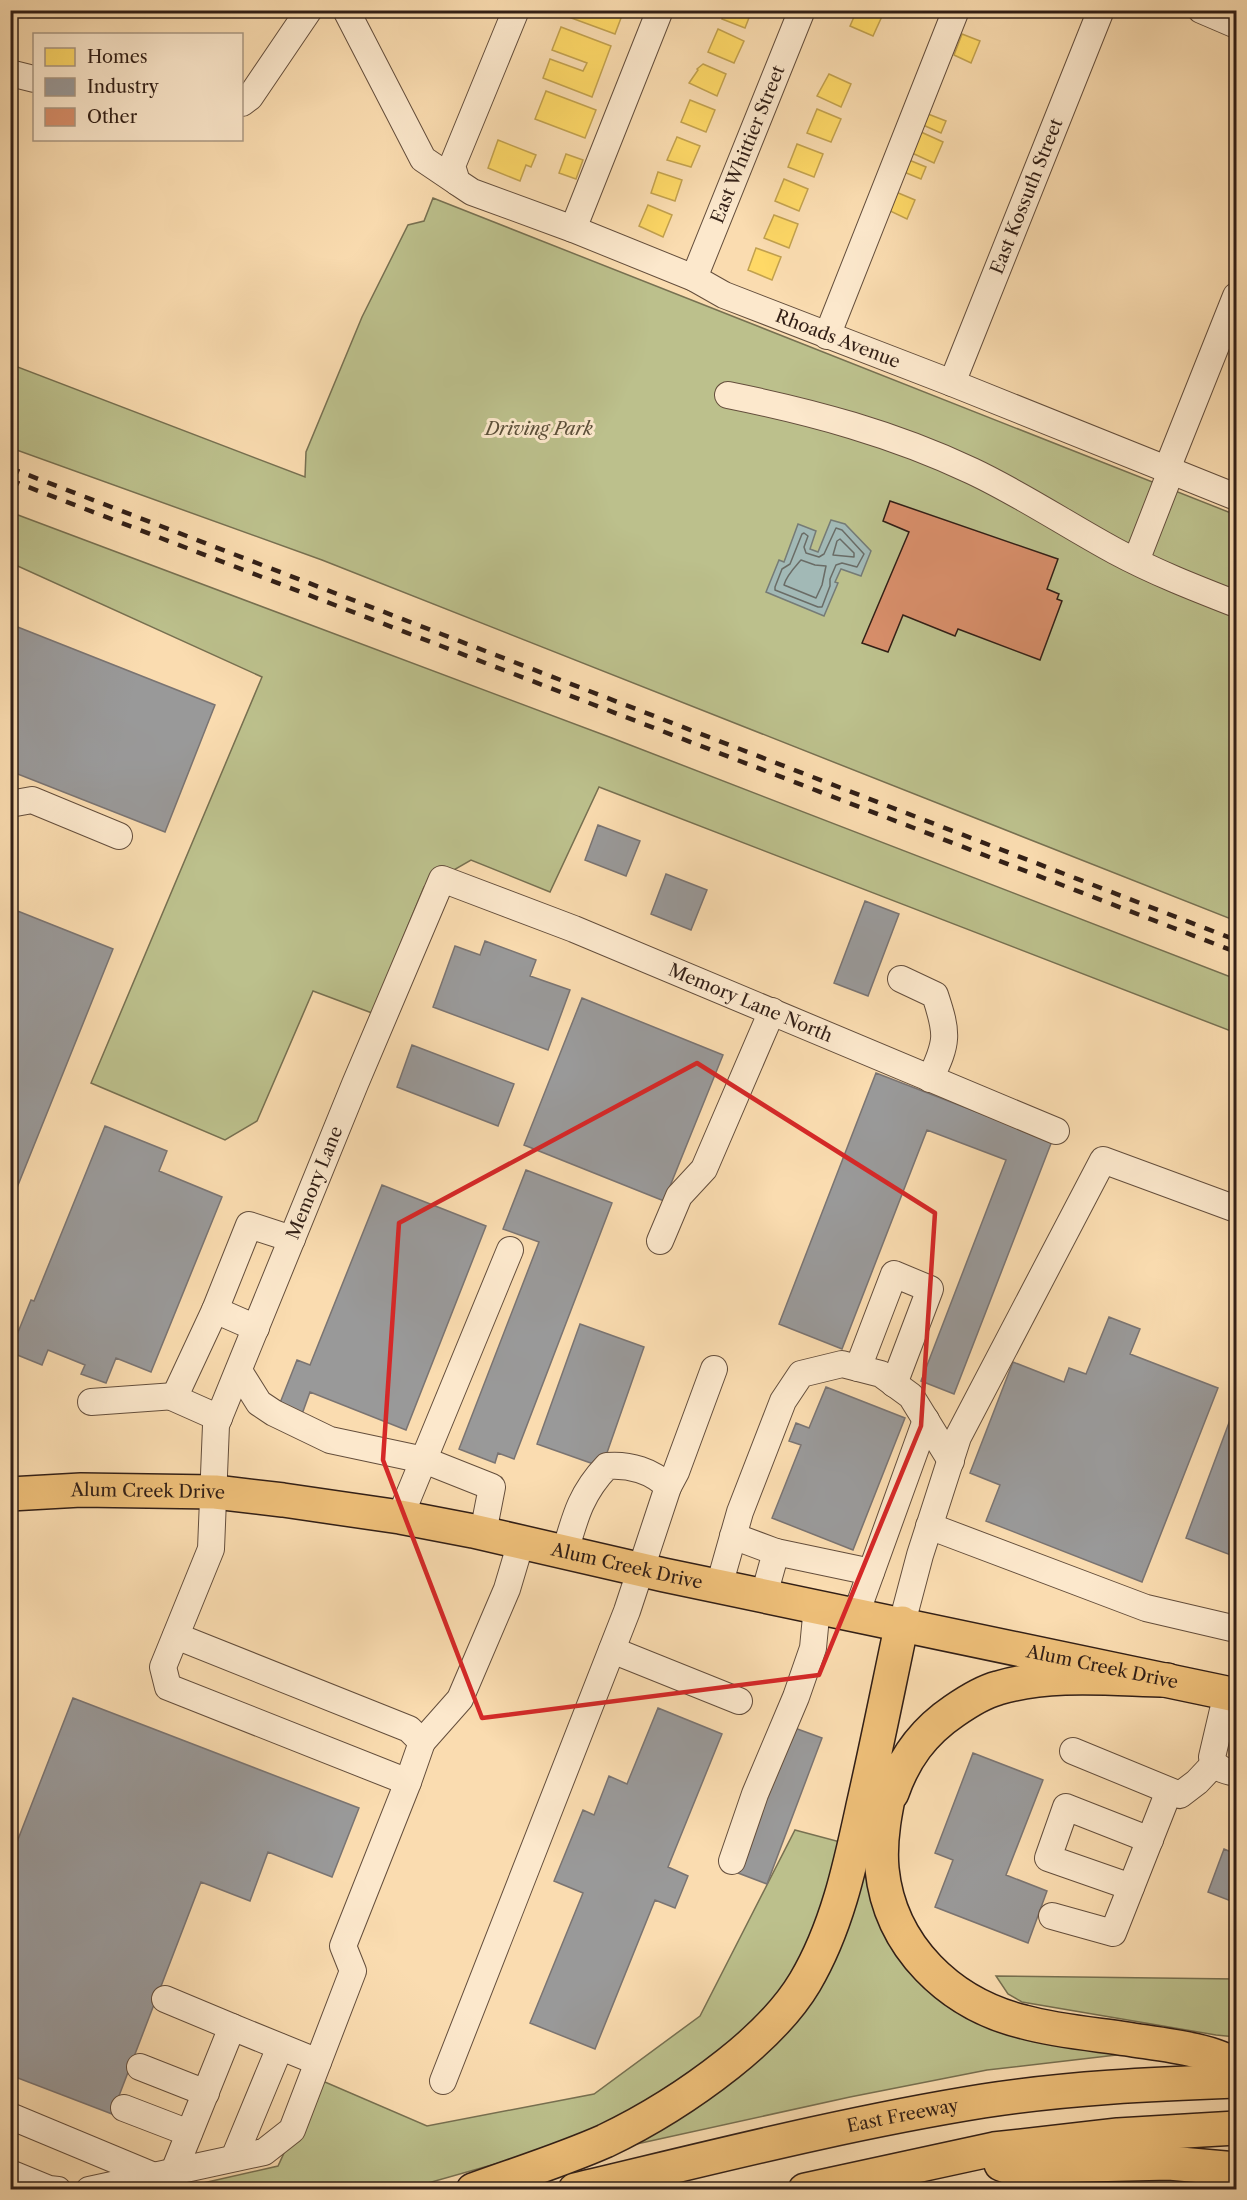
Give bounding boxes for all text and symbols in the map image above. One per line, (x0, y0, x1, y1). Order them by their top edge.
legend (33, 33, 243, 141)
text: Homes (87, 46, 148, 68)
street label: East Whittier Street (706, 62, 790, 227)
text: Industry (87, 76, 160, 98)
text: Other (87, 106, 138, 128)
street label: East Kossuth Street (986, 115, 1068, 277)
street label: Rhoads Avenue (772, 305, 903, 373)
park label: Driving Park (483, 418, 593, 440)
street label: Memory Lane North (665, 959, 836, 1047)
street label: Memory Lane (282, 1123, 348, 1243)
street label: Alum Creek Drive (69, 1479, 226, 1504)
street label: Alum Creek Drive (548, 1538, 705, 1594)
street label: Alum Creek Drive (1023, 1640, 1180, 1694)
street label: East Freeway (845, 2094, 961, 2137)

